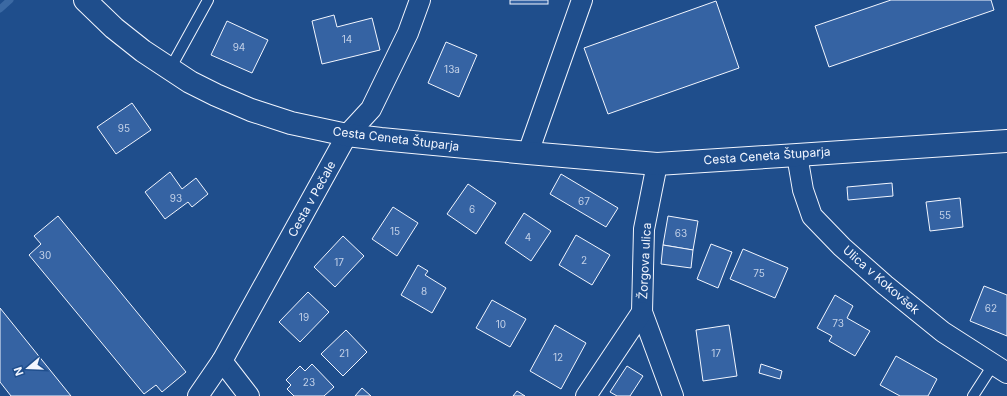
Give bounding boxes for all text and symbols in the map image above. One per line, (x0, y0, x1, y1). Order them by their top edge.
house number: 14 (342, 33, 352, 45)
house number: 94 (233, 41, 245, 53)
house number: 13a (444, 63, 460, 75)
house number: 95 (118, 122, 130, 134)
street label: Cesta Ceneta Štuparja (332, 123, 460, 154)
street label: Cesta Ceneta Štuparja (703, 144, 831, 167)
street label: Cesta v Pečale (285, 158, 339, 239)
house number: 93 (170, 192, 182, 204)
house number: 67 (578, 195, 590, 207)
house number: 6 (469, 203, 475, 215)
house number: 55 (939, 209, 951, 221)
street label: Žorgova ulica (635, 222, 654, 300)
house number: 15 (390, 225, 400, 237)
house number: 63 (675, 227, 687, 239)
house number: 4 (525, 231, 531, 243)
street label: Ulica v Kokovšek (840, 242, 923, 317)
house number: 30 (39, 249, 51, 261)
house number: 2 (581, 254, 587, 266)
house number: 17 (334, 256, 344, 268)
house number: 75 (753, 267, 765, 279)
house number: 8 (421, 285, 427, 297)
house number: 62 (985, 302, 997, 314)
house number: 19 (299, 311, 309, 323)
house number: 73 (832, 317, 844, 329)
house number: 10 (496, 318, 506, 330)
house number: 21 (339, 347, 349, 359)
house number: 17 (711, 347, 721, 359)
north arrow (8, 348, 48, 388)
house number: 12 (553, 351, 563, 363)
text: N (11, 365, 27, 378)
house number: 23 (303, 376, 315, 388)

